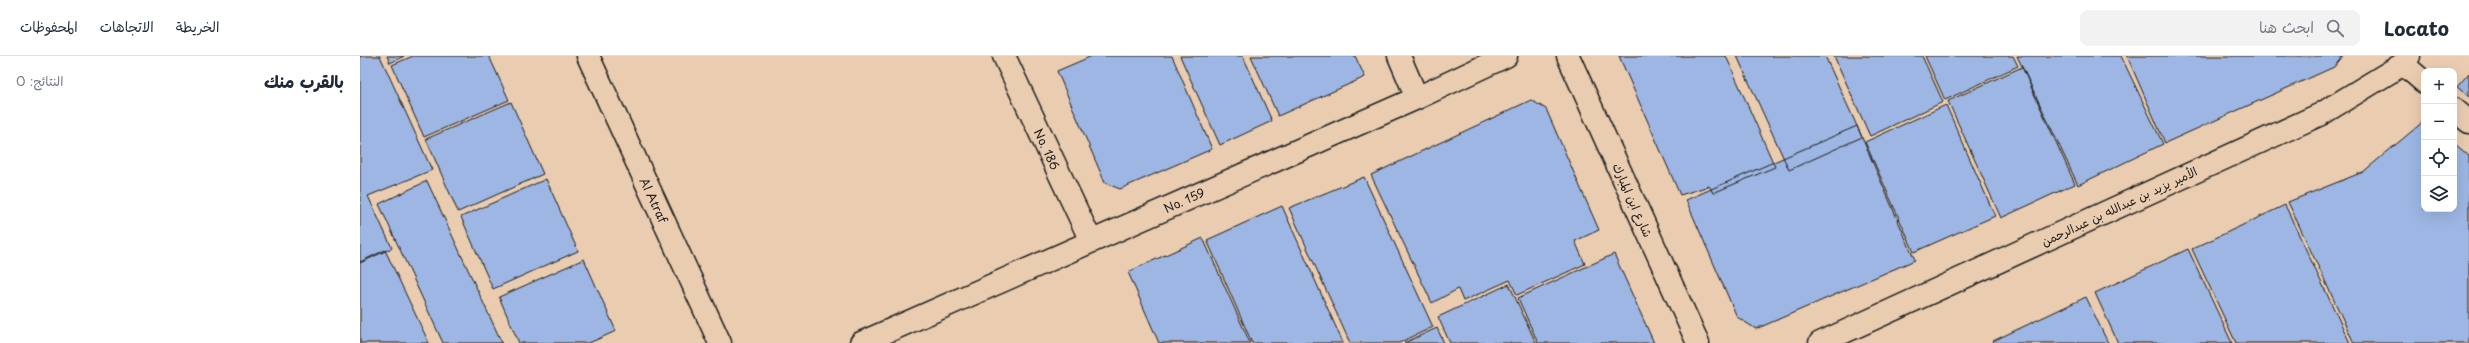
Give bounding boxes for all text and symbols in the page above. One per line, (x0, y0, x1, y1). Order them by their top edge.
search box (2080, 10, 2360, 46)
text: Locato (2384, 14, 2449, 42)
text: ابحث هنا (2259, 15, 2314, 38)
text: المحفوظات (20, 16, 78, 37)
text: الاتجاهات (100, 16, 154, 37)
text: الخريطة (176, 16, 219, 37)
icon: search (2324, 17, 2346, 39)
text: بالقرب منك (264, 68, 344, 94)
map controls (2421, 68, 2457, 212)
button: + (2421, 68, 2457, 104)
text: النتائج: 0 (16, 71, 63, 90)
button: − (2421, 104, 2457, 140)
street label: No. 186 (1030, 125, 1064, 173)
button: locate (2421, 140, 2457, 176)
street label: شارع ابن المبارك (1608, 160, 1657, 240)
street label: الأمير يزيد بن عبدالله بن عبدالرحمن (2038, 162, 2200, 250)
street label: Al Atraf (636, 174, 673, 227)
button: layers (2421, 176, 2457, 212)
street label: No. 159 (1160, 183, 1208, 217)

